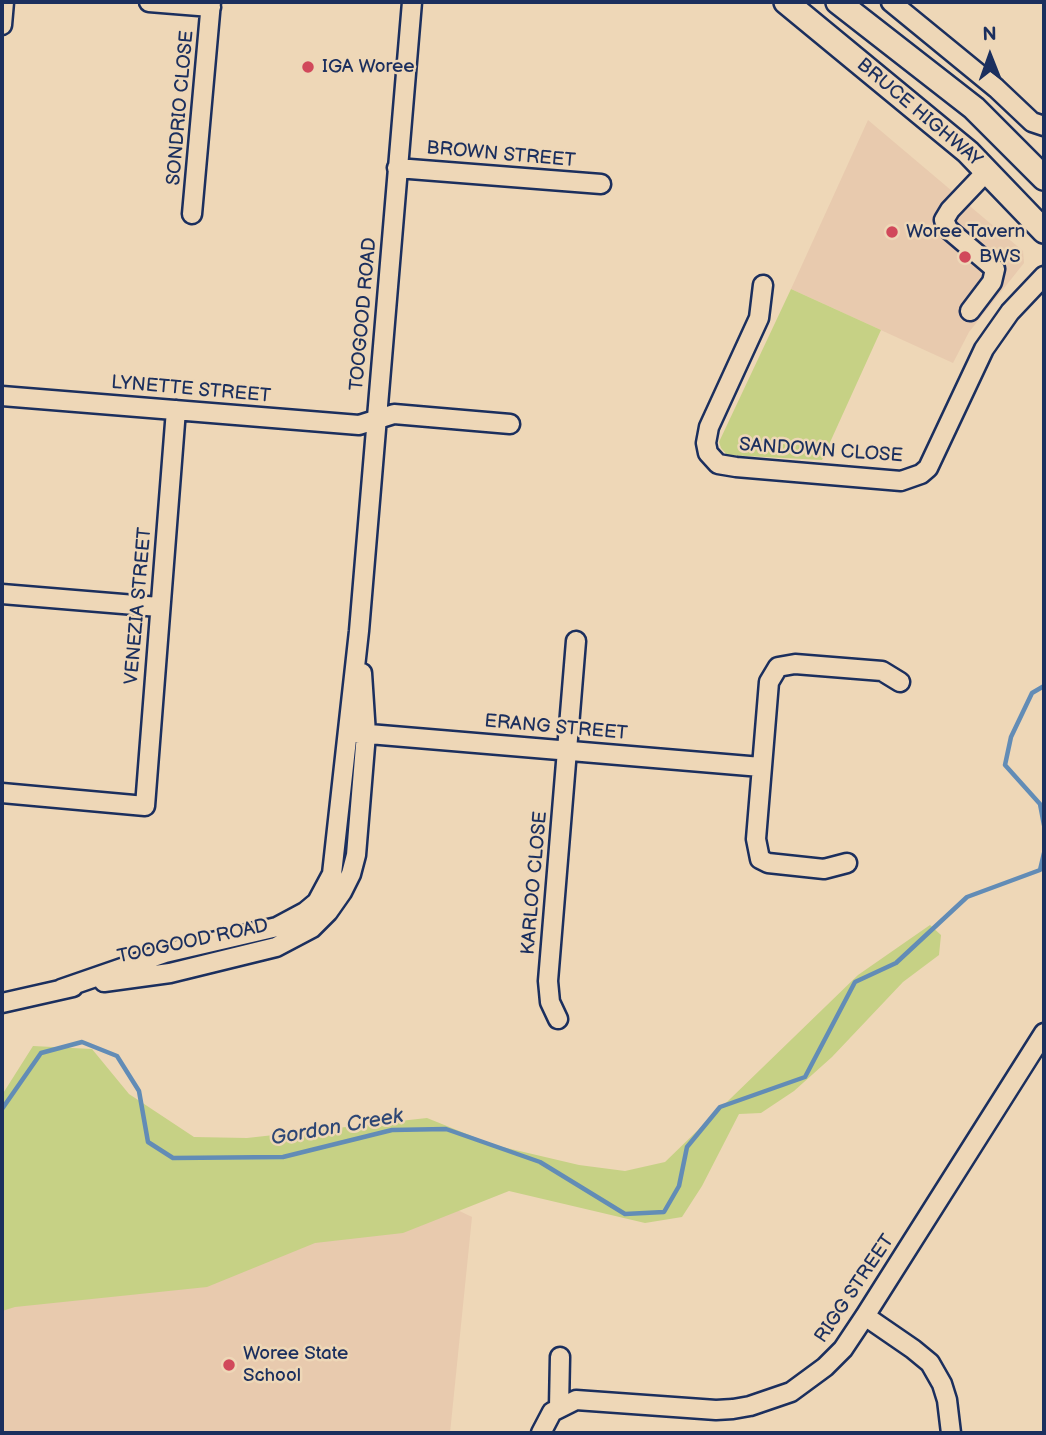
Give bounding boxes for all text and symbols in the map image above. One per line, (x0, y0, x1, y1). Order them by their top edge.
north arrow (955, 21, 1025, 91)
text: N (982, 23, 997, 46)
street label: SONDRIO CLOSE (163, 30, 199, 186)
street label: BRUCE HIGHWAY (852, 54, 986, 172)
place label: IGA Woree (322, 56, 415, 78)
marker: IGA Woree (300, 59, 316, 75)
street label: BROWN STREET (425, 137, 577, 173)
place label: Woree Tavern (906, 221, 1025, 243)
marker: Woree Tavern (884, 224, 900, 240)
street label: TOOGOOD ROAD (346, 236, 382, 392)
place label: BWS (979, 246, 1021, 268)
marker: BWS (957, 249, 973, 265)
street label: LYNETTE STREET (110, 372, 272, 408)
street label: SANDOWN CLOSE (738, 434, 904, 468)
street label: VENEZIA STREET (121, 526, 157, 686)
street label: ERANG STREET (483, 710, 629, 746)
street label: KARLOO CLOSE (517, 810, 553, 956)
street label: TOOGOOD ROAD (115, 915, 271, 969)
water label: Gordon Creek (269, 1104, 405, 1152)
street label: RIGG STREET (810, 1231, 900, 1347)
place label: Woree State School (243, 1343, 348, 1387)
marker: Woree State School (221, 1357, 237, 1373)

